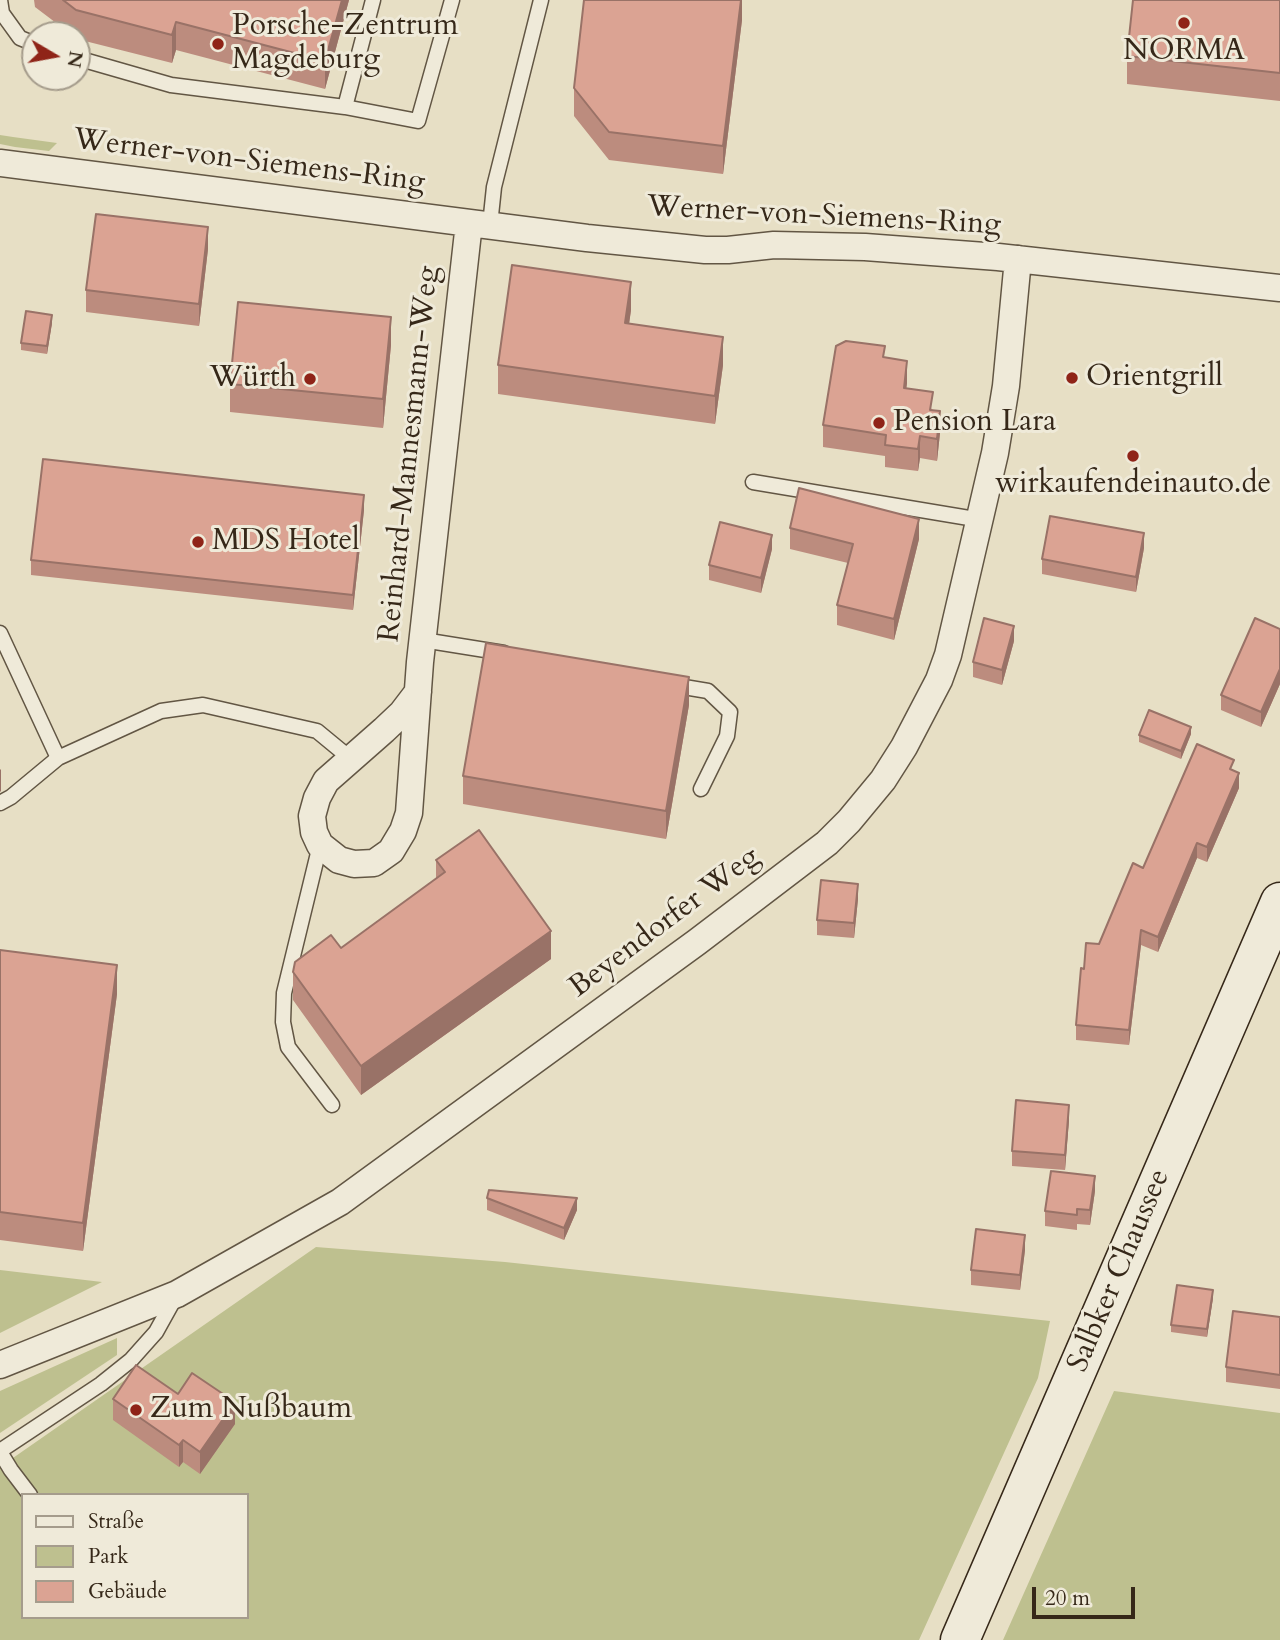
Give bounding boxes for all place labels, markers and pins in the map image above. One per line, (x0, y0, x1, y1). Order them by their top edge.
place label: Porsche-Zentrum Magdeburg (232, 9, 458, 79)
marker: NORMA (1176, 15, 1192, 31)
place label: NORMA (1123, 34, 1245, 70)
marker: Porsche-Zentrum Magdeburg (210, 36, 226, 52)
place label: Orientgrill (1086, 360, 1223, 396)
place label: Würth (210, 361, 296, 397)
marker: Orientgrill (1064, 370, 1080, 386)
marker: Würth (302, 371, 318, 387)
place label: Pension Lara (893, 405, 1056, 441)
marker: Pension Lara (871, 415, 887, 431)
marker: wirkaufendeinauto.de (1125, 448, 1141, 464)
place label: wirkaufendeinauto.de (995, 467, 1271, 503)
place label: MDS Hotel (212, 524, 360, 560)
marker: MDS Hotel (190, 534, 206, 550)
place label: Zum Nußbaum (150, 1392, 352, 1428)
marker: Zum Nußbaum (128, 1402, 144, 1418)

